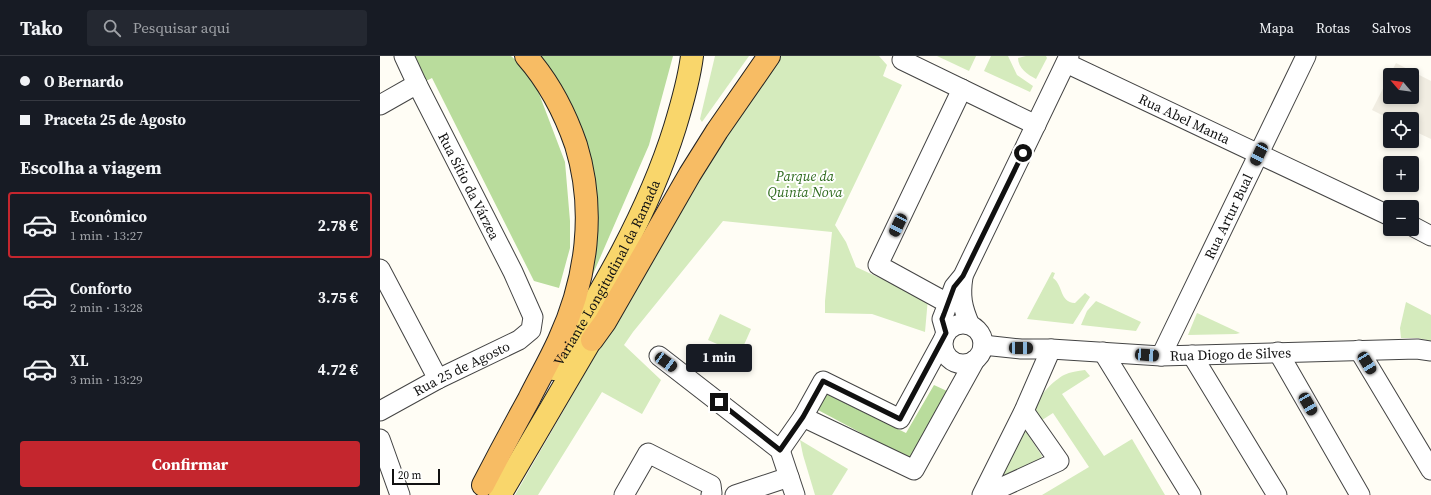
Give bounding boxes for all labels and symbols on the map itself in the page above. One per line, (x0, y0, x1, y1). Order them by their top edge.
north arrow (1383, 68, 1419, 104)
street label: Rua Abel Manta (1135, 89, 1234, 149)
street label: Rua Sítio da Várzea (433, 129, 505, 244)
car (1248, 141, 1270, 167)
route start (1014, 144, 1032, 162)
park label: Parque da Quinta Nova (767, 166, 843, 202)
street label: Rua Artur Bual (1199, 170, 1258, 263)
street label: Variante Longitudinal da Ramada (548, 176, 665, 369)
car (887, 212, 909, 238)
street label: Rua 25 de Agosto (409, 336, 513, 401)
car (1009, 342, 1033, 354)
street label: Rua Diogo de Silves (1170, 342, 1291, 366)
callout: 1 min (686, 344, 752, 372)
car (1135, 348, 1159, 362)
car (653, 350, 679, 374)
car (1356, 350, 1378, 376)
car (1297, 391, 1319, 417)
route end (710, 393, 728, 411)
scale bar (392, 467, 440, 486)

